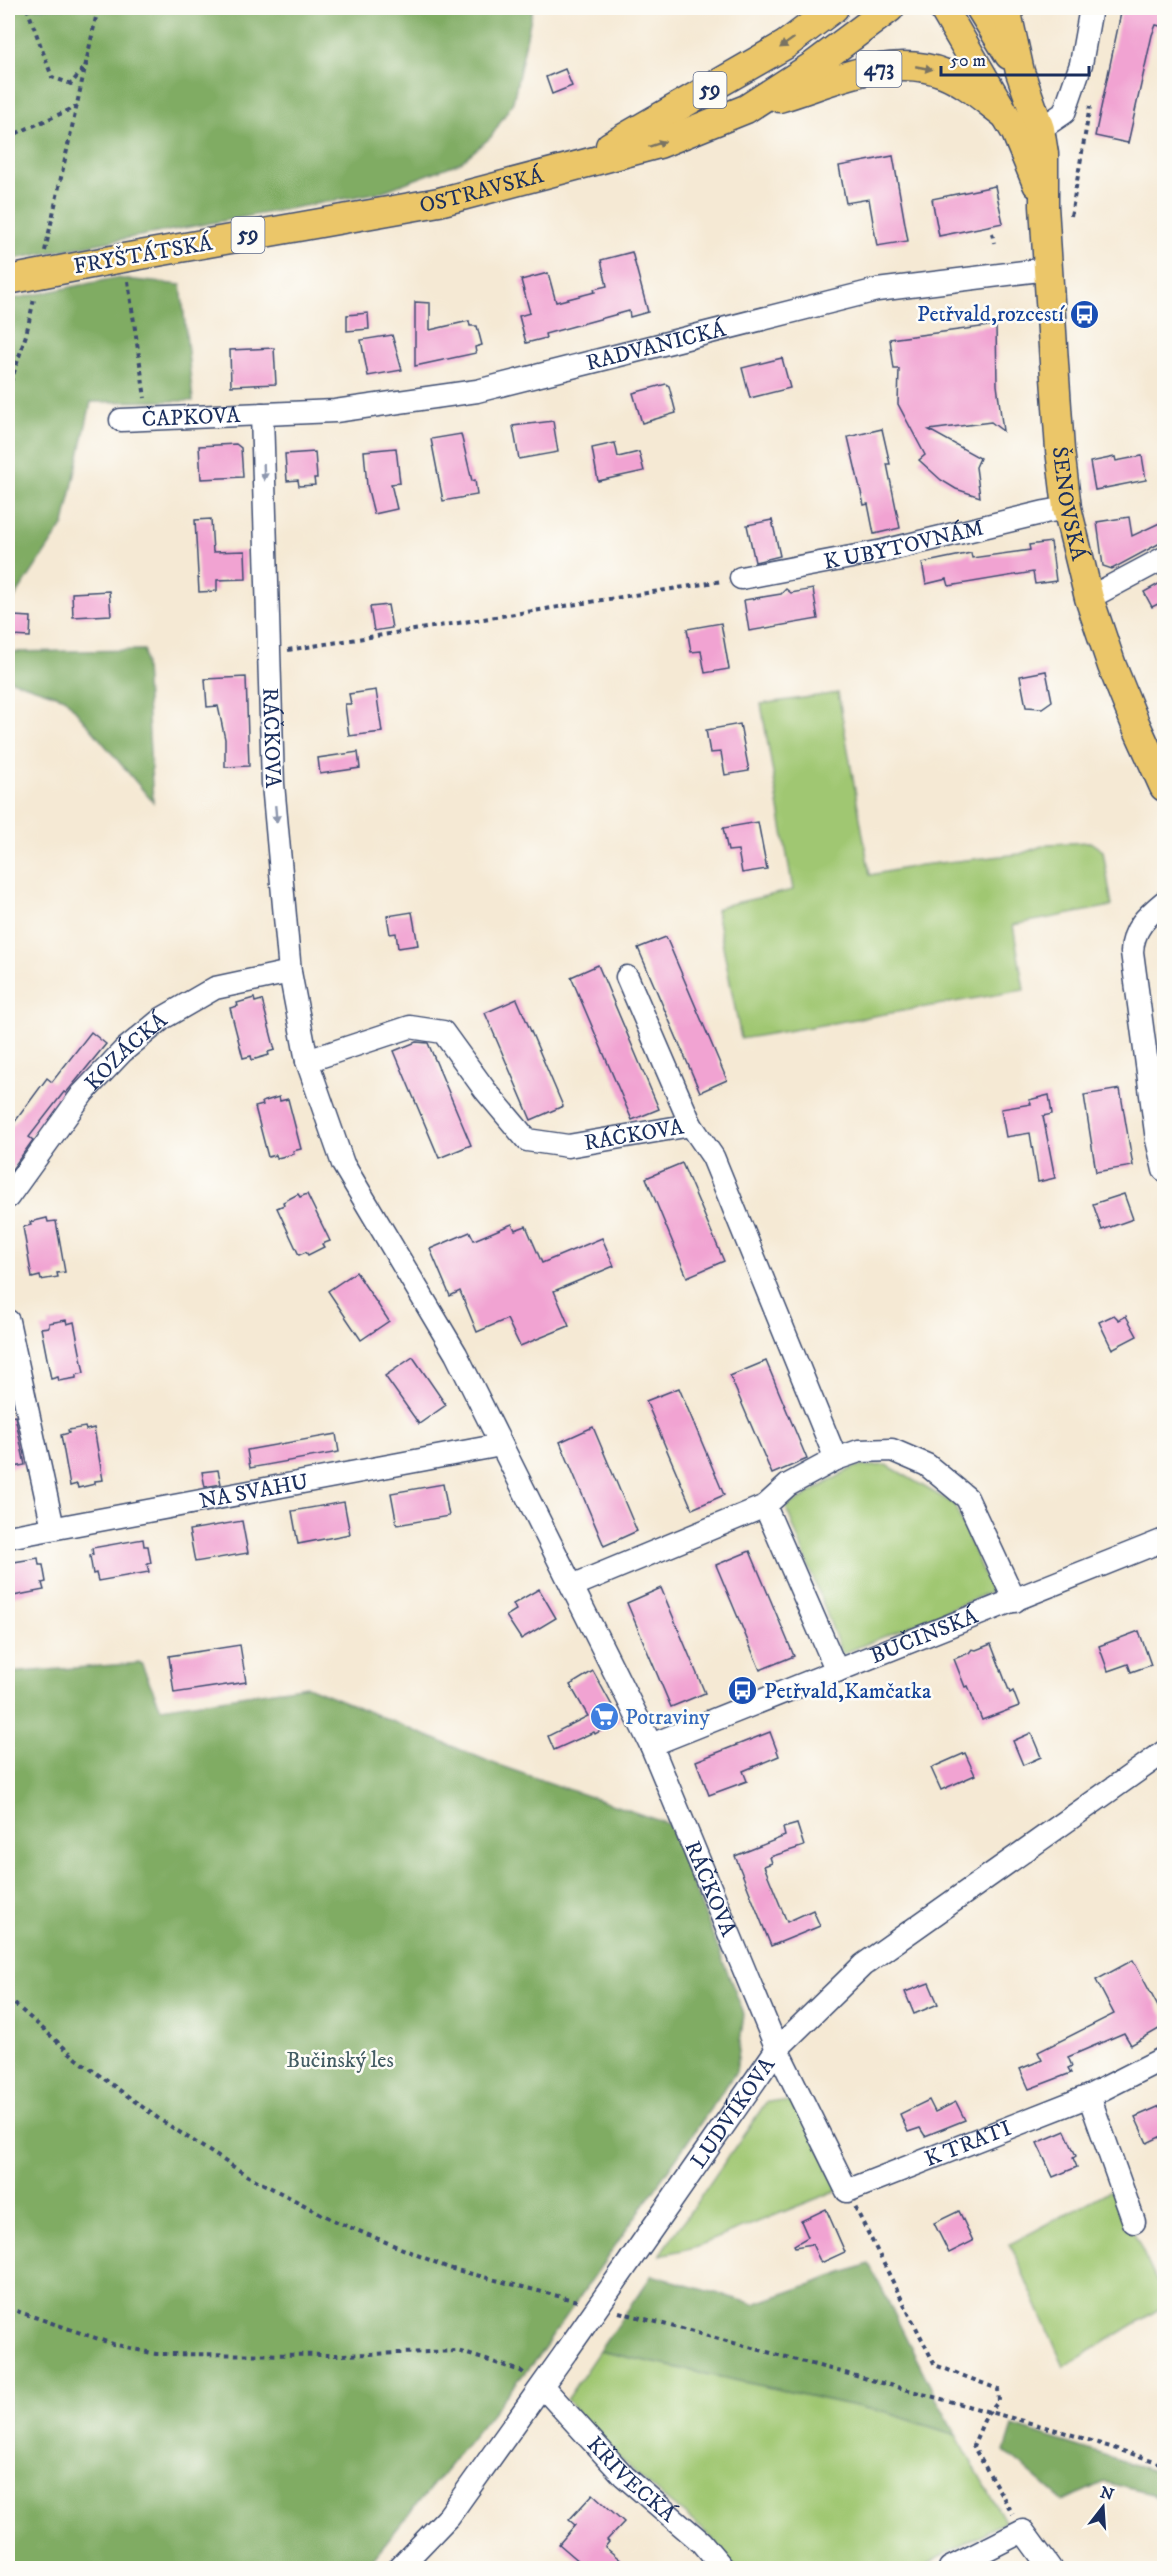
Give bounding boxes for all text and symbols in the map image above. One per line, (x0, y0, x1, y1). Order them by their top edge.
one-way arrow (780, 37, 796, 49)
scale bar (941, 39, 1090, 77)
text: 50 m (950, 50, 986, 72)
road number: 473 (856, 51, 902, 87)
one-way arrow (915, 64, 934, 73)
road number: 59 (694, 72, 726, 108)
one-way arrow (648, 139, 666, 148)
street label: OSTRAVSKÁ (417, 160, 547, 219)
road number: 59 (232, 217, 264, 253)
street label: FRYŠTÁTSKÁ (71, 228, 215, 280)
bus stop icon: Petřvald,rozcestí (1069, 298, 1101, 330)
place label: Petřvald,rozcestí (917, 301, 1065, 328)
street label: RADVANICKÁ (583, 314, 729, 376)
street label: ČAPKOVA (141, 401, 242, 433)
street label: ŠENOVSKÁ (1046, 445, 1094, 564)
one-way arrow (259, 463, 268, 482)
street label: K UBYTOVNÁM (822, 514, 986, 575)
street label: RÁČKOVA (257, 687, 287, 789)
one-way arrow (271, 805, 281, 824)
street label: KOZÁCKÁ (79, 1005, 173, 1096)
street label: RÁČKOVA (582, 1113, 687, 1157)
street label: NA SVAHU (197, 1468, 311, 1515)
street label: BUČINSKÁ (866, 1601, 983, 1669)
bus stop icon: Petřvald,Kamčatka (727, 1675, 759, 1707)
place label: Petřvald,Kamčatka (764, 1678, 932, 1705)
supermarket icon: Potraviny (588, 1701, 620, 1733)
place label: Potraviny (625, 1704, 710, 1731)
street label: RÁČKOVA (679, 1837, 743, 1941)
park label: Bučinský les (286, 2047, 394, 2074)
street label: LUDVÍKOVA (685, 2051, 781, 2174)
street label: K TRATI (921, 2114, 1015, 2173)
street label: KŘIVECKÁ (581, 2431, 683, 2529)
north arrow (1073, 2477, 1133, 2537)
text: N (1098, 2482, 1116, 2505)

